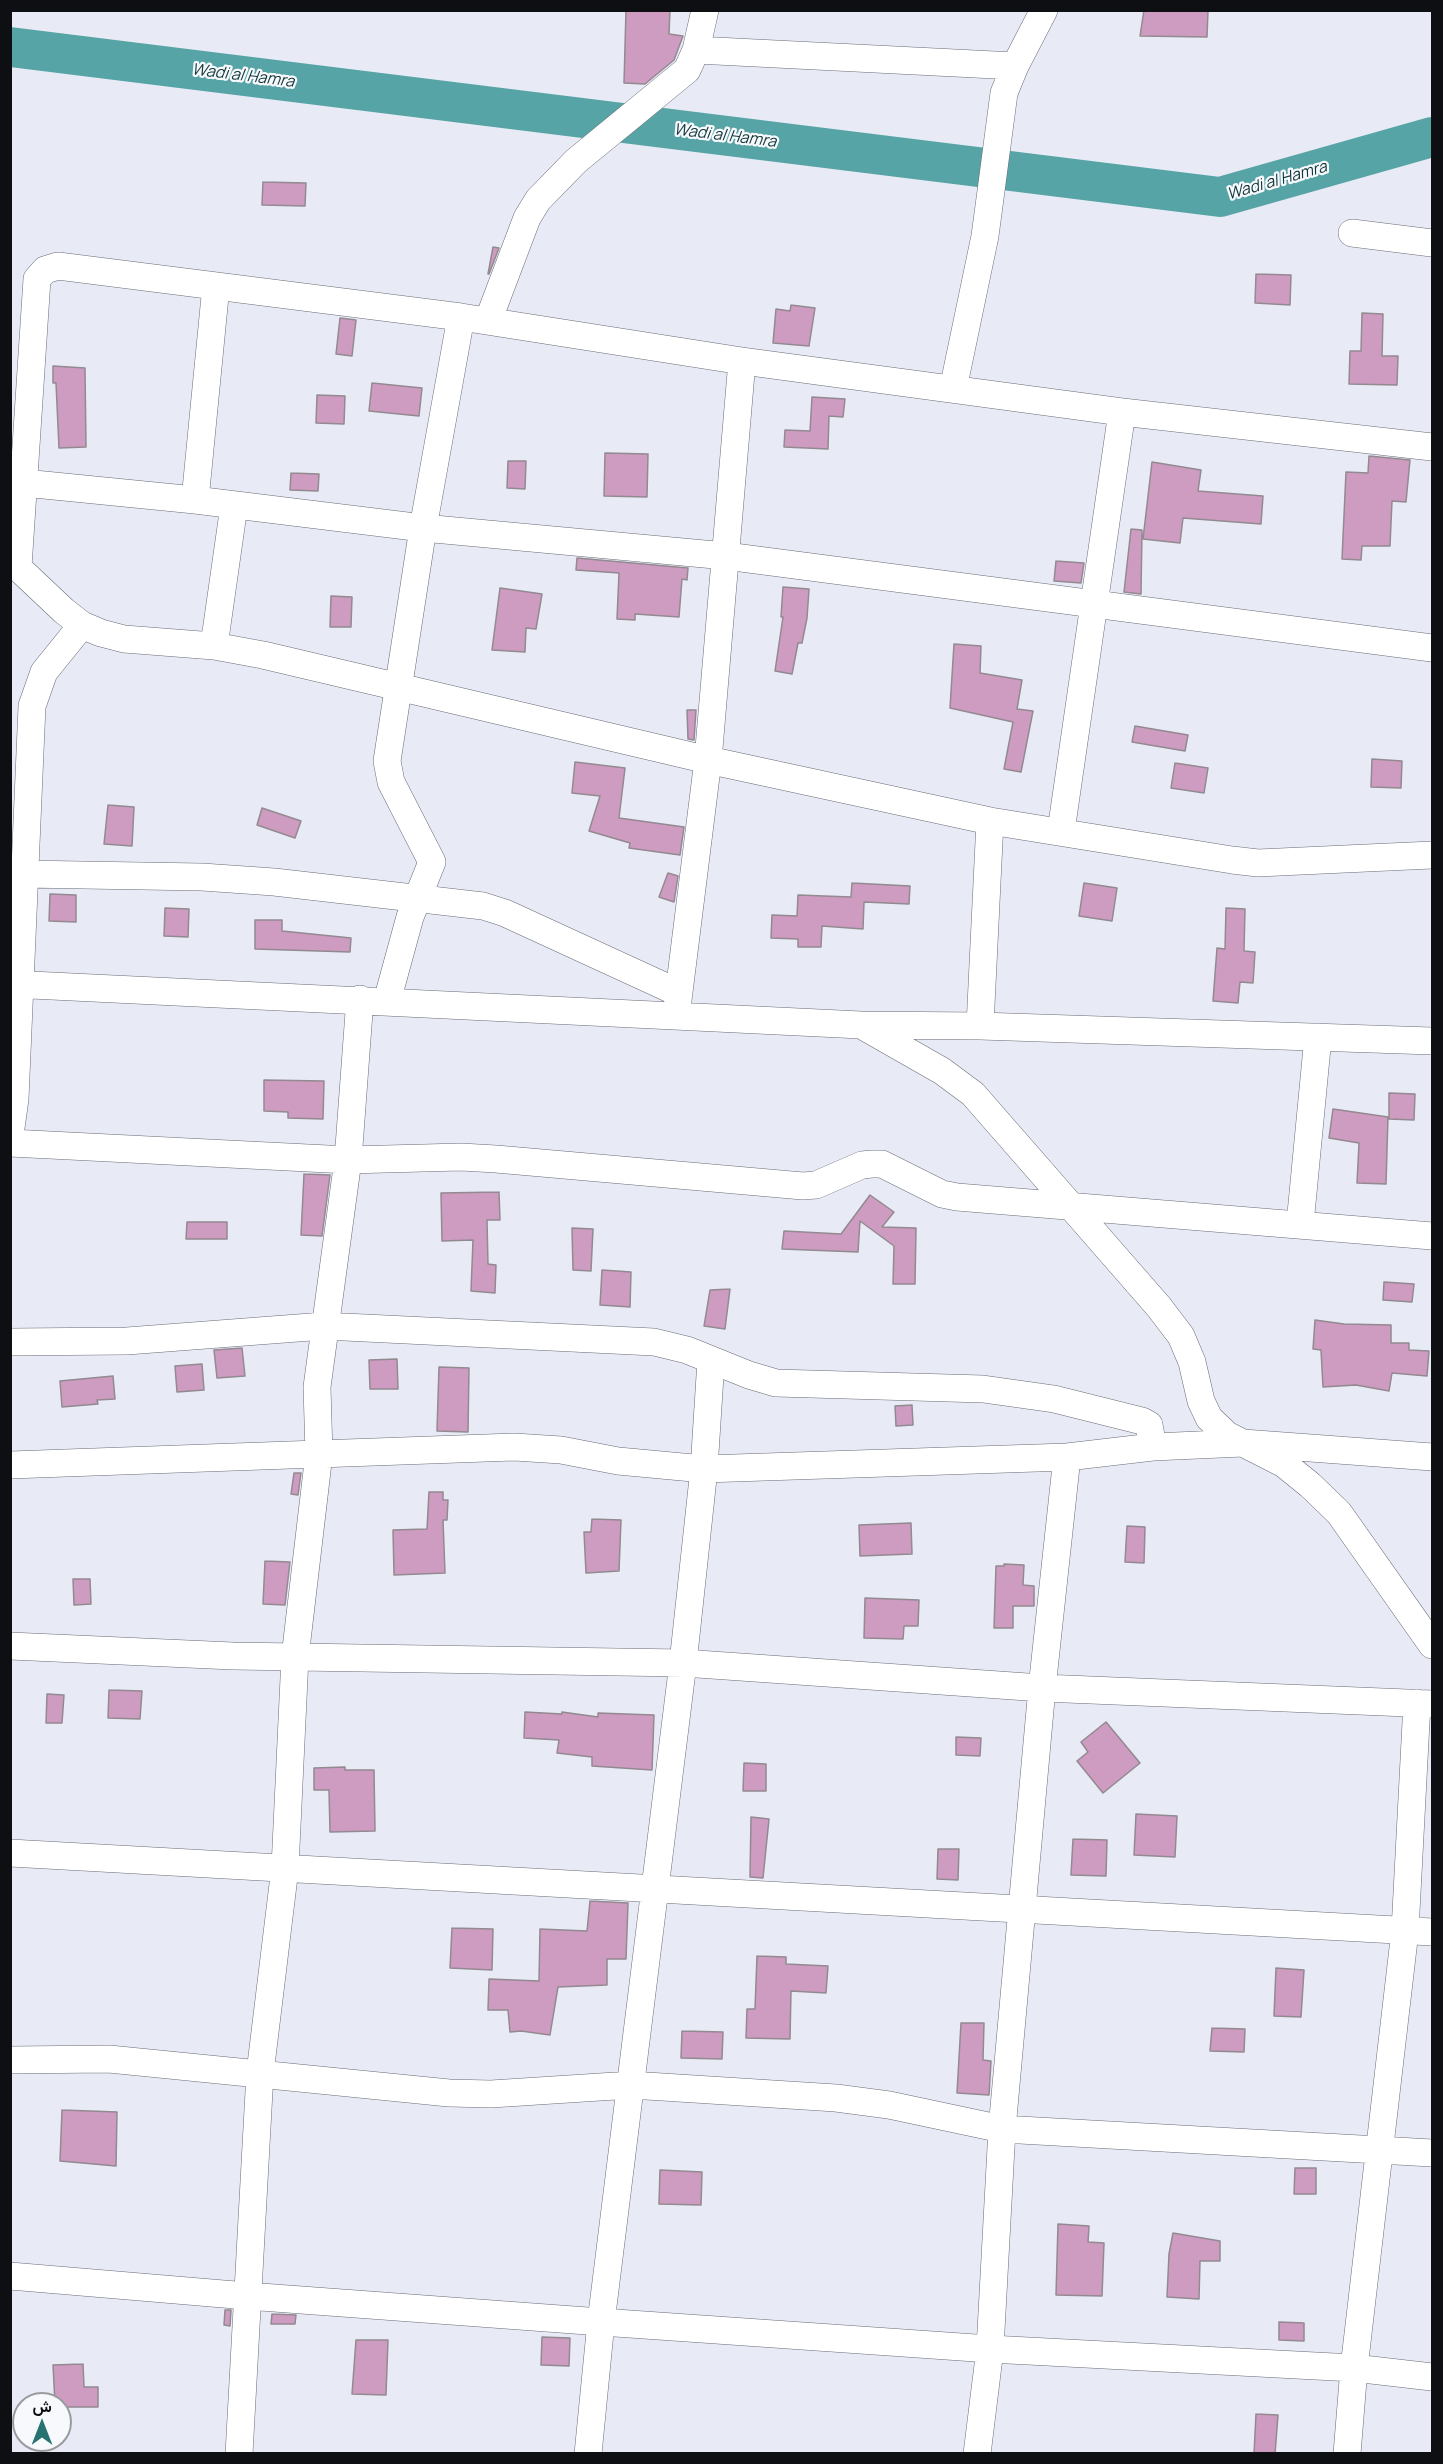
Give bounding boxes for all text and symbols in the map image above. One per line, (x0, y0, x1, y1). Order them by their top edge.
water label: Wadi al Hamra (191, 60, 295, 92)
water label: Wadi al Hamra (673, 120, 777, 152)
water label: Wadi al Hamra (1225, 158, 1329, 204)
north arrow (12, 2392, 72, 2452)
text: ش (32, 2395, 52, 2417)

